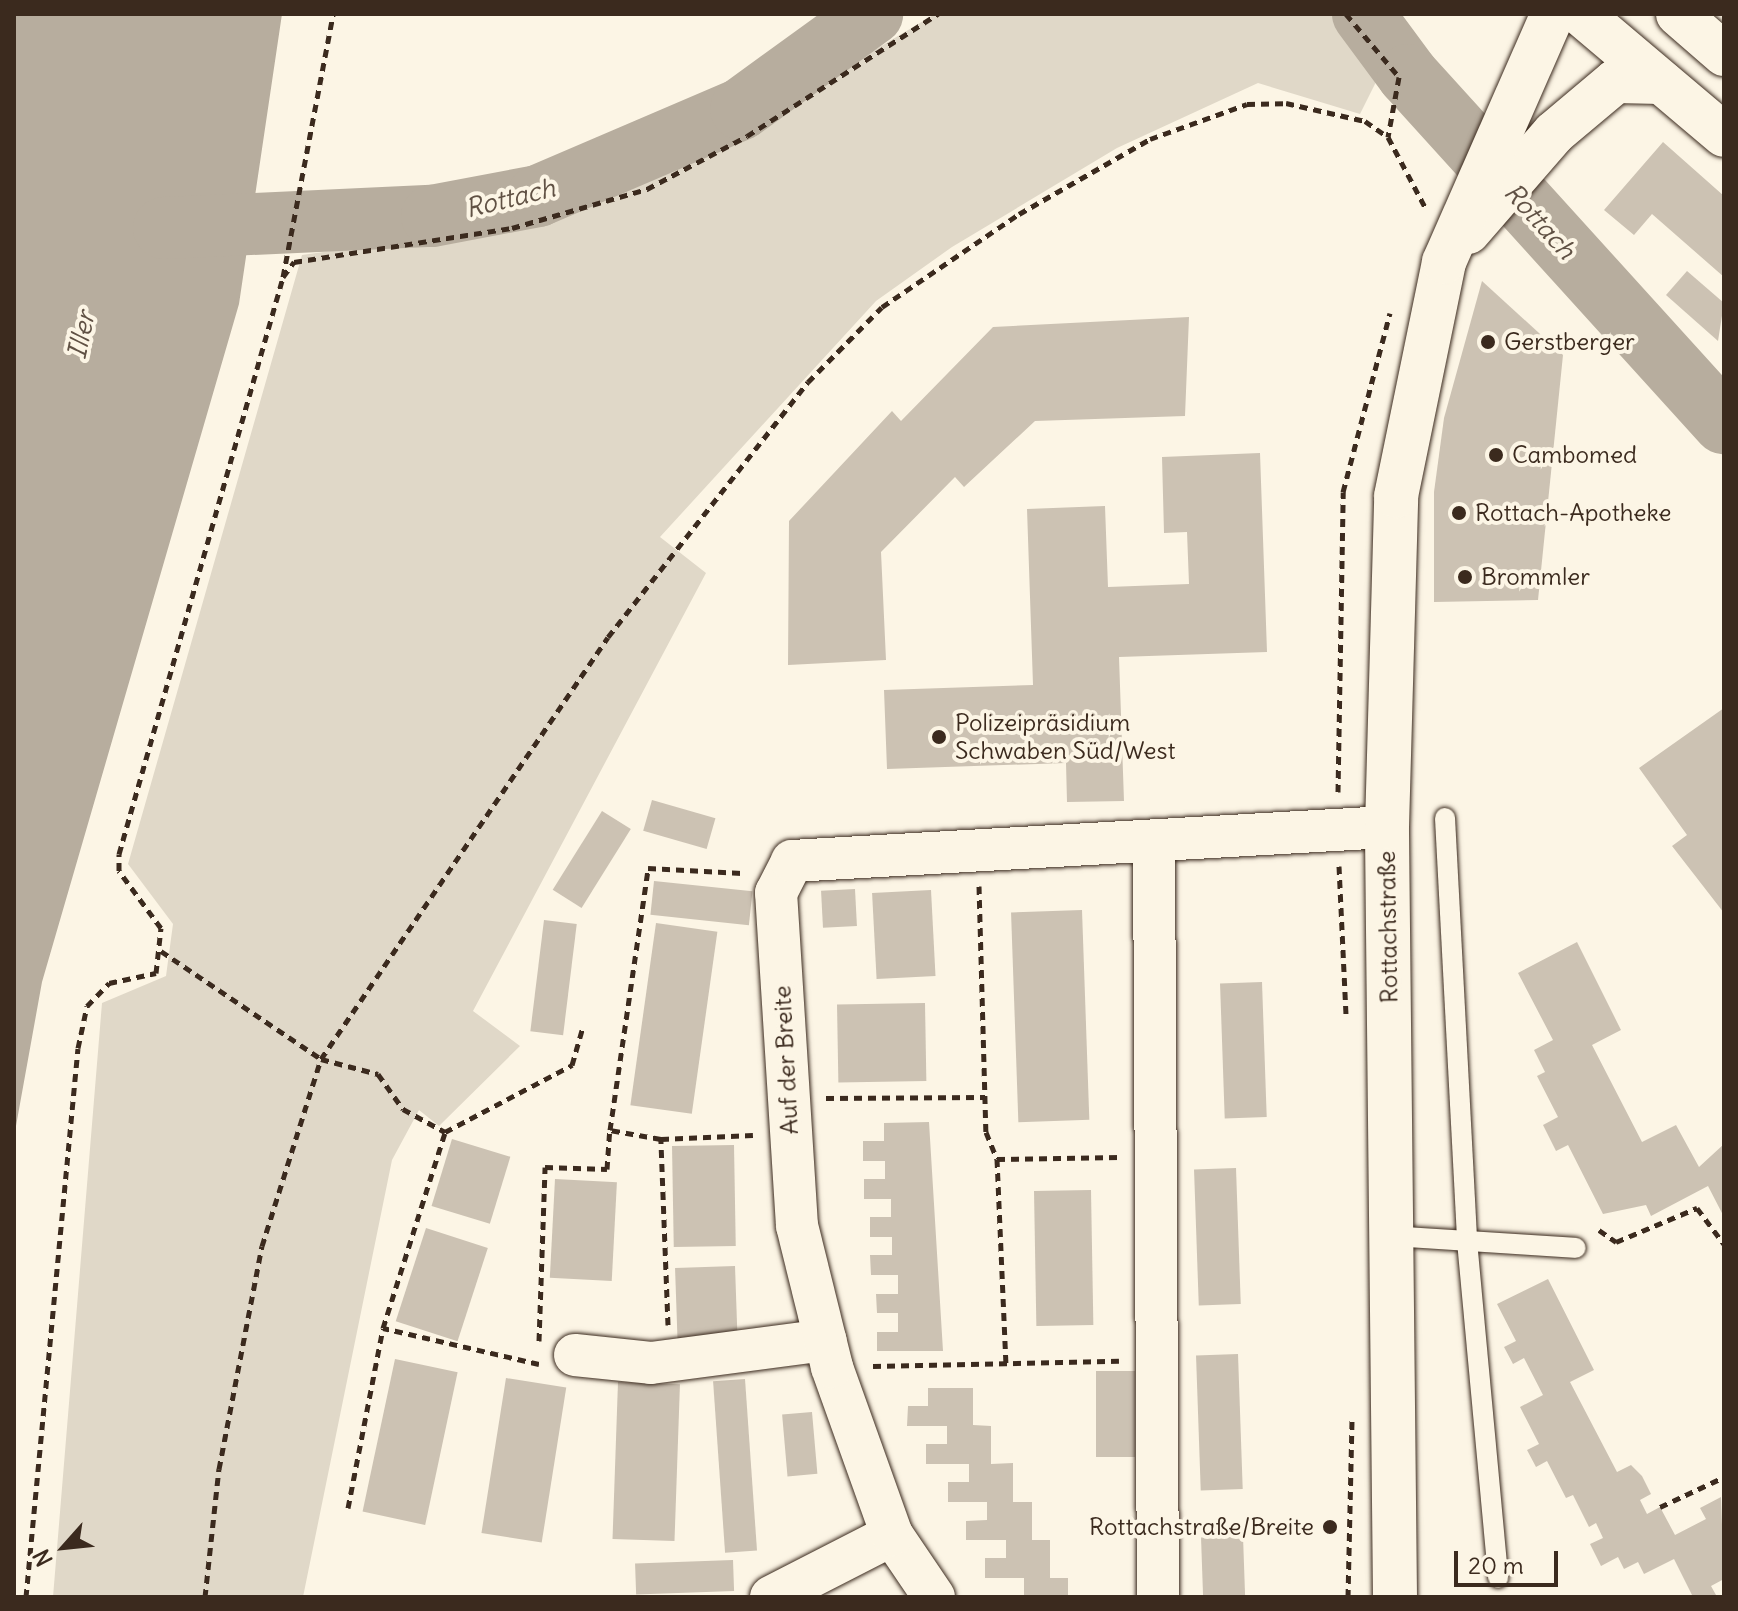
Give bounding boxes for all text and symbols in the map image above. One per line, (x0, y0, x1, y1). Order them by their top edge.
water label: Rottach (462, 172, 558, 224)
water label: Rottach (1498, 177, 1582, 265)
water label: Iller (61, 308, 101, 362)
place label: Gerstberger (1504, 328, 1635, 356)
marker: Gerstberger (1479, 333, 1497, 351)
place label: Cambomed (1512, 441, 1637, 469)
marker: Cambomed (1487, 446, 1505, 464)
place label: Rottach-Apotheke (1475, 499, 1672, 527)
marker: Rottach-Apotheke (1450, 504, 1468, 522)
place label: Brommler (1481, 563, 1590, 591)
marker: Brommler (1456, 568, 1474, 586)
place label: Polizeipräsidium Schwaben Süd/West (955, 709, 1176, 765)
marker: Polizeipräsidium Schwaben Süd/West (930, 728, 948, 746)
street label: Rottachstraße (1372, 851, 1404, 1003)
street label: Auf der Breite (768, 985, 804, 1135)
north arrow (24, 1507, 104, 1587)
place label: Rottachstraße/Breite (1089, 1513, 1314, 1541)
marker: Rottachstraße/Breite (1321, 1518, 1339, 1536)
scale bar (1458, 1535, 1562, 1585)
text: N (27, 1545, 59, 1571)
text: 20 m (1468, 1550, 1524, 1580)

